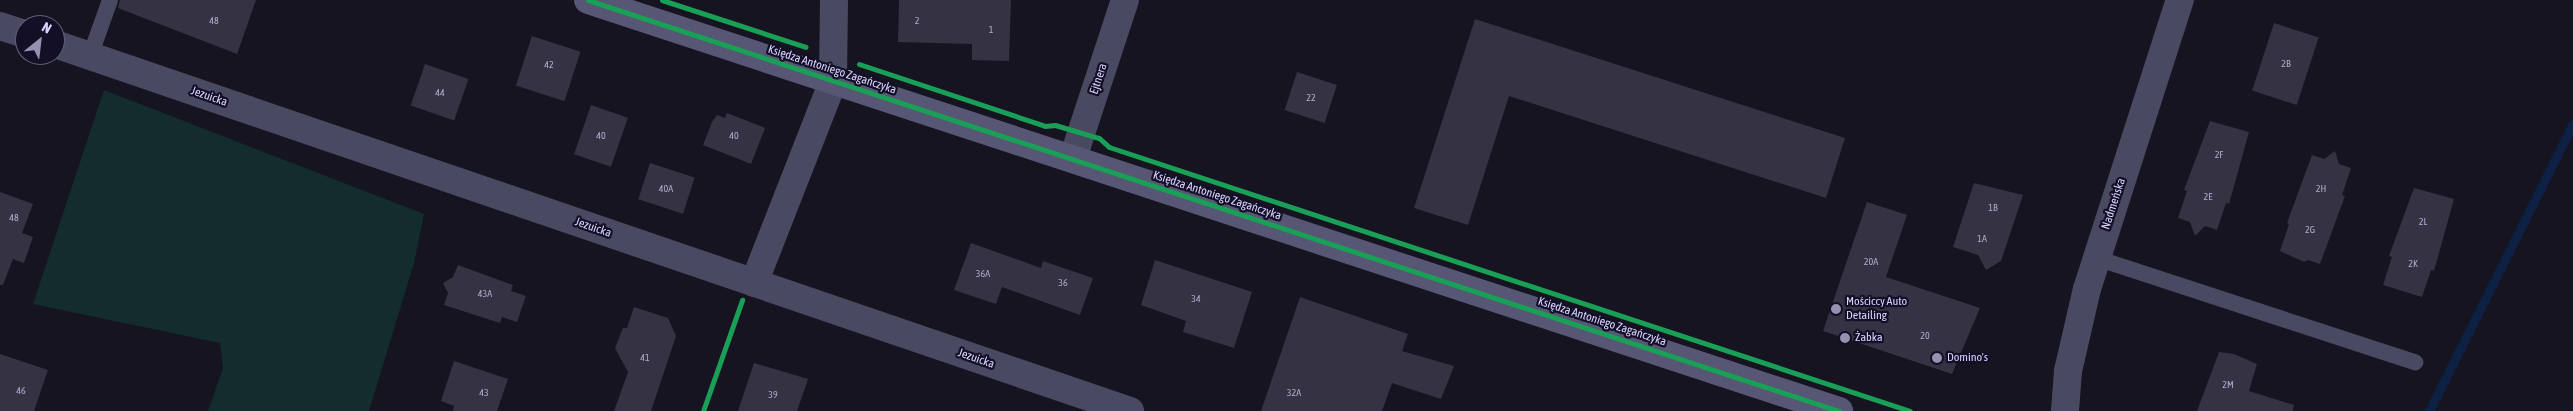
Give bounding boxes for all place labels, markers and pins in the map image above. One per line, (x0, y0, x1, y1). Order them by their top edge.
place label: Mościccy Auto Detailing (1846, 295, 1907, 323)
marker: Mościccy Auto Detailing (1830, 303, 1842, 315)
place label: Żabka (1855, 331, 1883, 345)
marker: Żabka (1839, 332, 1851, 344)
place label: Domino's (1947, 351, 1988, 365)
marker: Domino's (1931, 352, 1943, 364)

